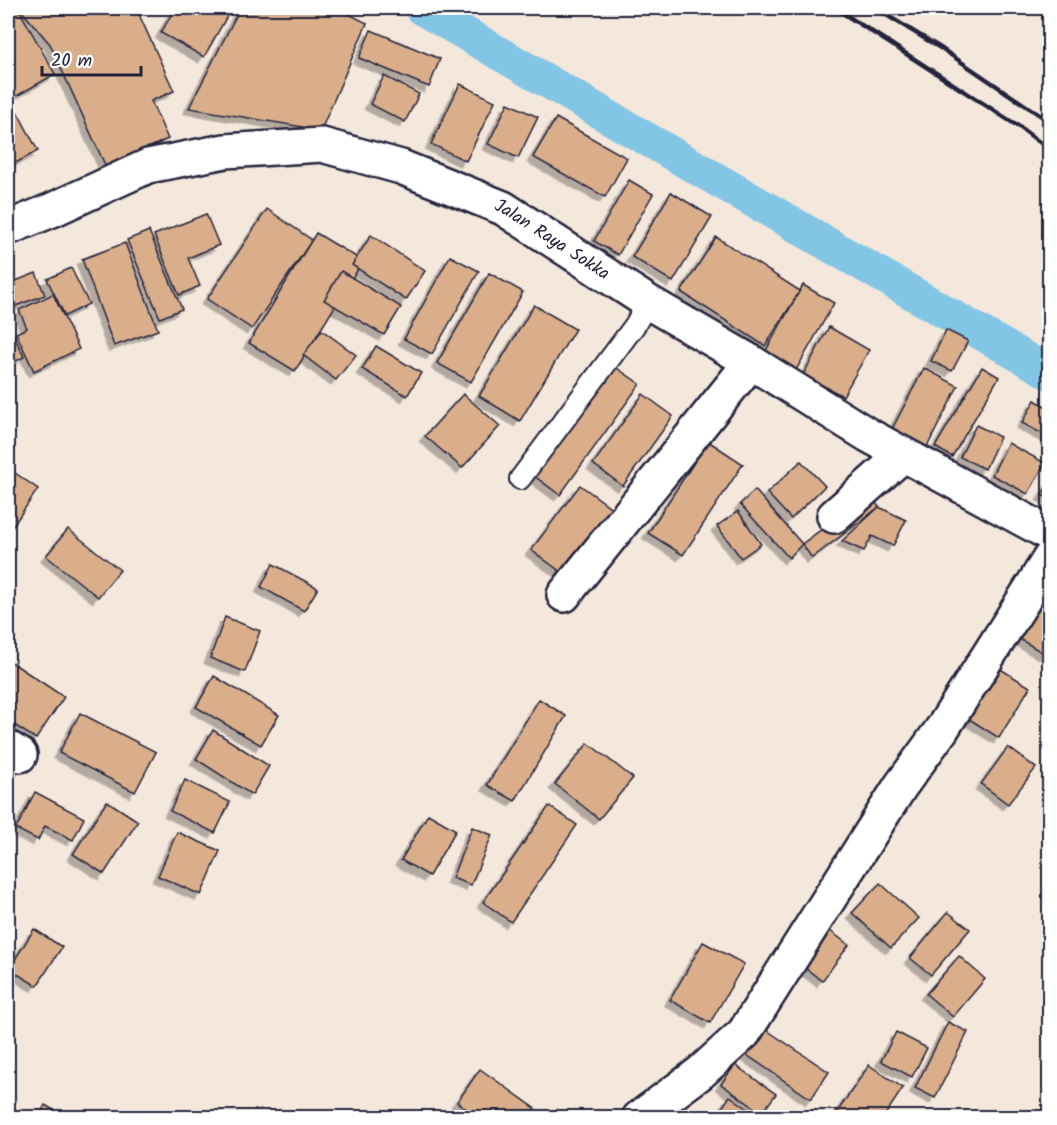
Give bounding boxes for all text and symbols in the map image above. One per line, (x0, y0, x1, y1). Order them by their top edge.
scale bar (42, 39, 141, 77)
text: 20 m (51, 47, 92, 76)
street label: Jalan Raya Sokka (490, 192, 615, 288)

